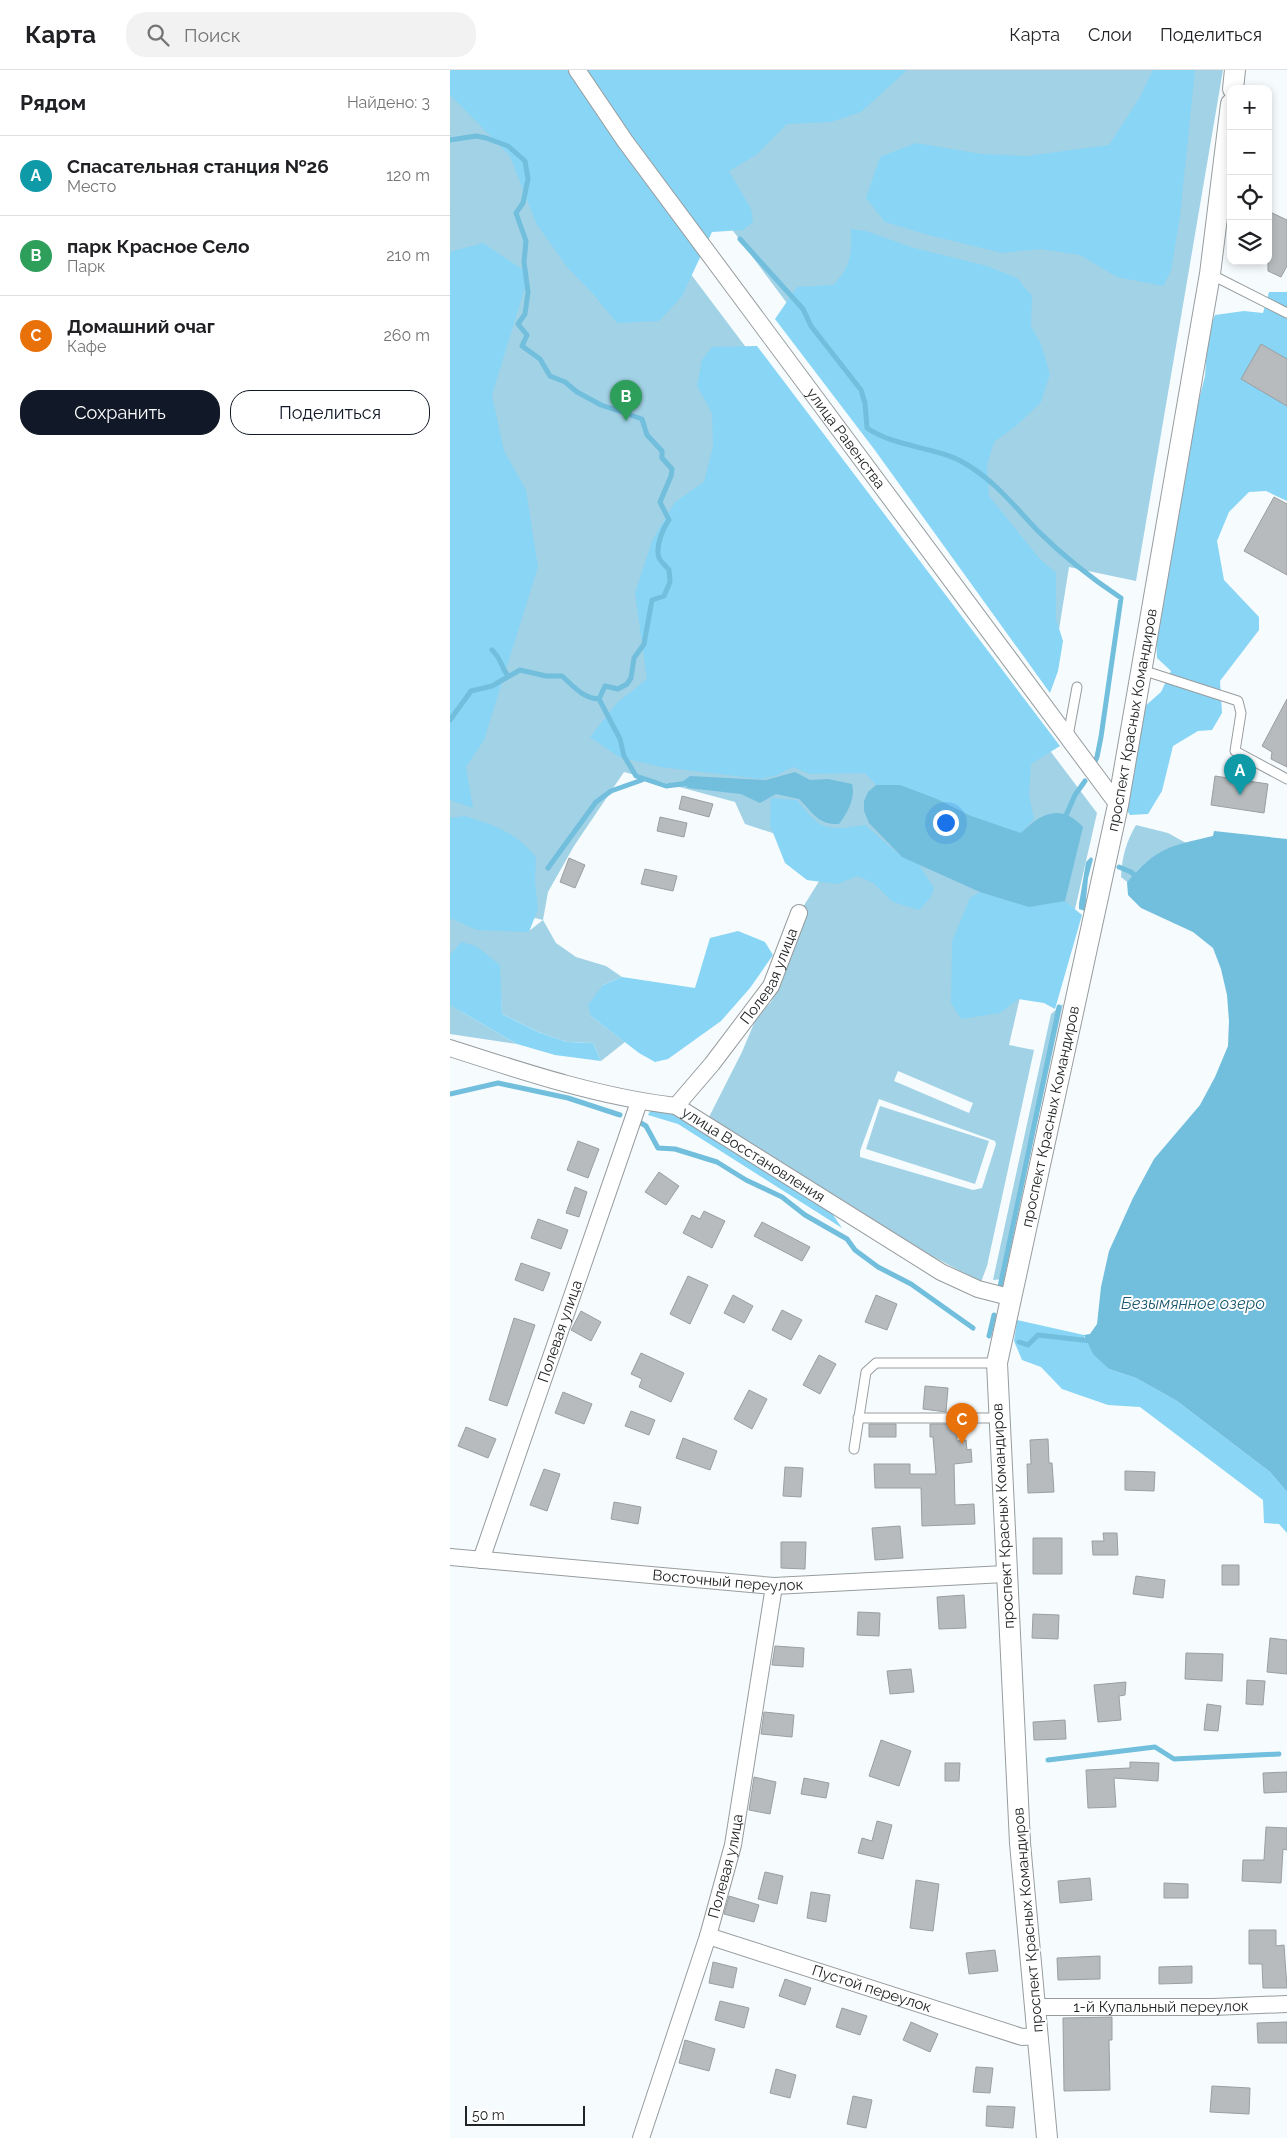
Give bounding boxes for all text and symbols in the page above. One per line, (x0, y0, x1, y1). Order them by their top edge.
search box (126, 12, 476, 57)
text: Карта (25, 20, 96, 49)
icon: search (144, 21, 172, 49)
text: Поиск (184, 24, 241, 46)
text: Карта (1009, 24, 1060, 45)
text: Слои (1088, 24, 1132, 45)
text: Поделиться (1160, 24, 1262, 45)
map controls (1227, 85, 1272, 265)
button: + (1227, 85, 1272, 130)
text: Рядом (20, 90, 86, 115)
text: Найдено: 3 (347, 93, 430, 112)
button: − (1227, 130, 1272, 175)
text: Спасательная станция №26 (67, 155, 329, 177)
text: A (31, 166, 41, 185)
text: 120 m (386, 166, 430, 185)
button: locate (1227, 175, 1272, 220)
text: Место (67, 177, 116, 196)
button: layers (1227, 220, 1272, 265)
text: парк Красное Село (67, 235, 249, 257)
text: B (31, 246, 41, 265)
text: 210 m (386, 246, 430, 265)
text: Парк (67, 257, 105, 276)
text: Домашний очаг (67, 315, 215, 337)
text: C (31, 326, 41, 345)
text: 260 m (383, 326, 430, 345)
text: Кафе (67, 337, 106, 356)
pin: B (610, 380, 642, 421)
street label: улица Равенства (802, 384, 889, 492)
button: Сохранить (20, 390, 220, 435)
button: Поделиться (230, 390, 430, 435)
street label: проспект Красных Командиров (1104, 607, 1161, 833)
pin: A (1224, 754, 1256, 795)
your location (933, 810, 959, 836)
street label: Полевая улица (736, 926, 801, 1028)
street label: проспект Красных Командиров (1018, 1004, 1083, 1229)
street label: улица Восстановления (678, 1103, 828, 1206)
street label: Полевая улица (534, 1278, 586, 1385)
water label: Безымянное озеро (1121, 1294, 1265, 1313)
pin: C (946, 1403, 978, 1444)
street label: проспект Красных Командиров (988, 1403, 1018, 1629)
street label: Восточный переулок (652, 1566, 804, 1595)
street label: проспект Красных Командиров (1009, 1807, 1047, 2033)
street label: Полевая улица (704, 1813, 747, 1920)
street label: Пустой переулок (810, 1961, 934, 2016)
street label: 1-й Купальный переулок (1073, 1997, 1249, 2016)
scale bar (465, 2103, 585, 2126)
text: 50 m (472, 2107, 505, 2123)

